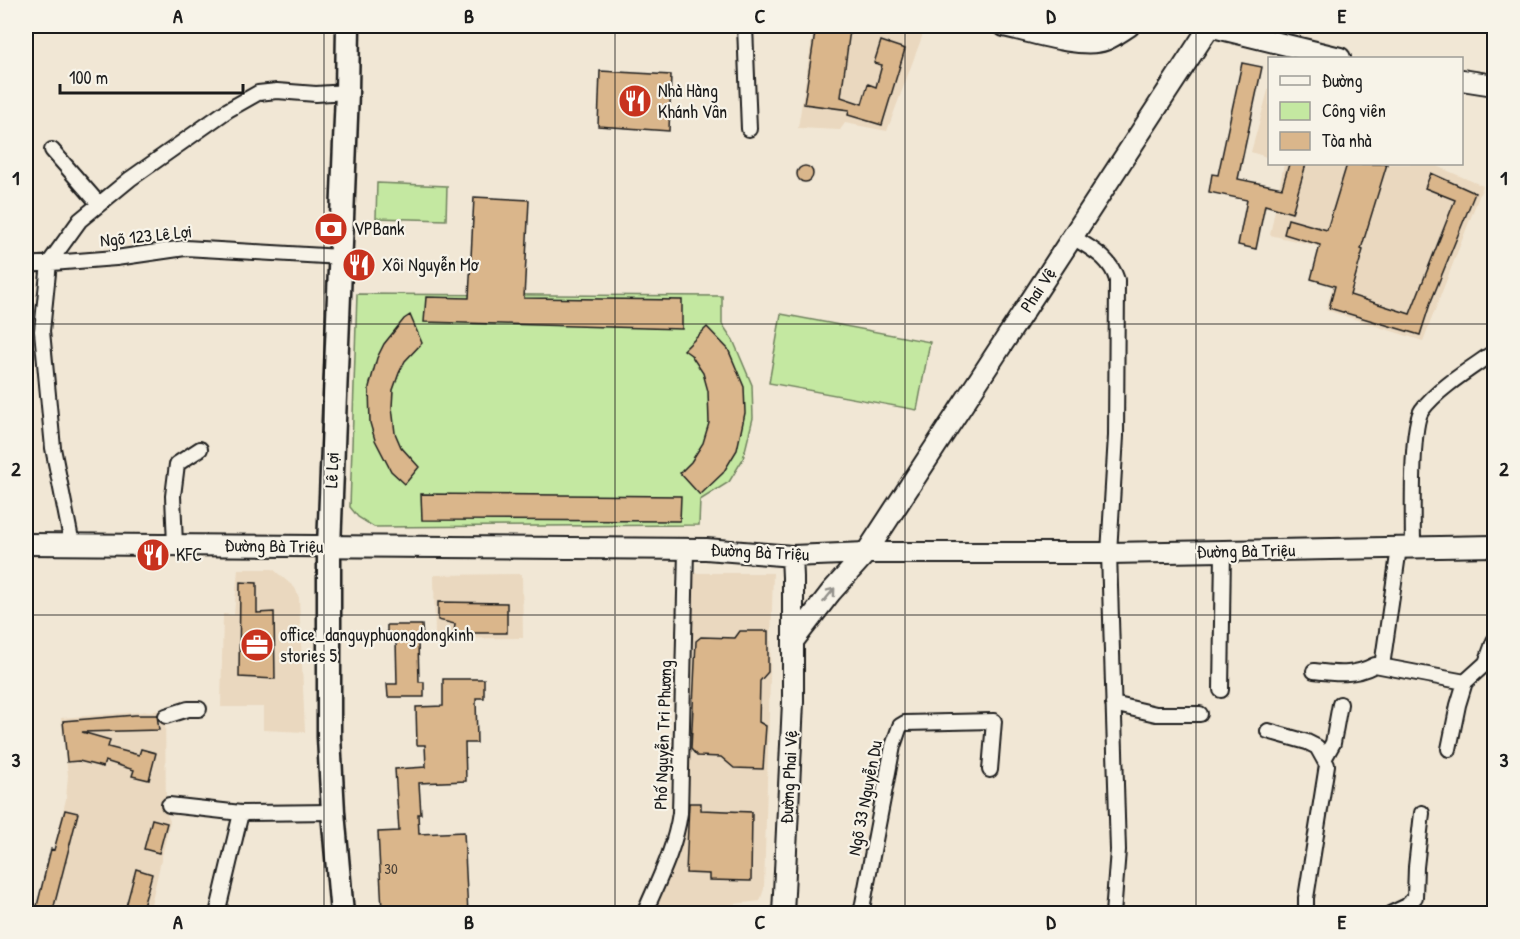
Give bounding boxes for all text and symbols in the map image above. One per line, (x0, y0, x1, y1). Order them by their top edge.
text: A (173, 2, 183, 29)
text: B (464, 2, 474, 29)
text: C (755, 2, 766, 29)
text: D (1046, 2, 1056, 29)
text: E (1338, 2, 1347, 29)
scale bar (60, 57, 243, 95)
legend (1268, 57, 1463, 165)
text: 100 m (69, 65, 108, 90)
text: Đường (1322, 68, 1363, 93)
place label: Nhà Hàng Khánh Vân (658, 78, 727, 124)
restaurant icon: Nhà Hàng Khánh Vân (617, 83, 653, 119)
text: Công viên (1322, 98, 1386, 123)
text: Tòa nhà (1322, 128, 1372, 153)
text: 1 (12, 164, 20, 191)
text: 1 (1500, 164, 1508, 191)
bank icon: VPBank (313, 211, 349, 247)
place label: VPBank (354, 216, 405, 241)
street label: Ngõ 123 Lê Lợi (99, 218, 193, 253)
restaurant icon: Xôi Nguyễn Mơ (341, 247, 377, 283)
place label: Xôi Nguyễn Mơ (382, 252, 480, 277)
street label: Phai Vệ (1014, 262, 1061, 317)
street label: Lê Lợi (318, 452, 345, 488)
text: 2 (11, 455, 21, 482)
text: 2 (1499, 455, 1509, 482)
street label: Đường Bà Triệu (224, 532, 324, 559)
street label: Đường Bà Triệu (710, 536, 810, 567)
restaurant icon: KFC (135, 537, 171, 573)
street label: Đường Bà Triệu (1196, 537, 1296, 564)
place label: KFC (176, 542, 202, 567)
one-way arrow (822, 588, 835, 604)
place label: office_danguyphuongdongkinh stories 5 (280, 622, 474, 668)
office icon: office_danguyphuongdongkinh stories 5 (239, 627, 275, 663)
street label: Phố Nguyễn Tri Phương (647, 660, 678, 810)
street label: Đường Phai Vệ (774, 730, 803, 824)
street label: Ngõ 33 Nguyễn Du (841, 738, 888, 858)
text: 3 (12, 746, 21, 773)
text: 3 (1500, 746, 1509, 773)
house number: 30 (384, 858, 398, 879)
text: A (173, 908, 183, 935)
text: B (464, 908, 474, 935)
text: C (755, 908, 766, 935)
text: D (1046, 908, 1056, 935)
text: E (1338, 908, 1347, 935)

